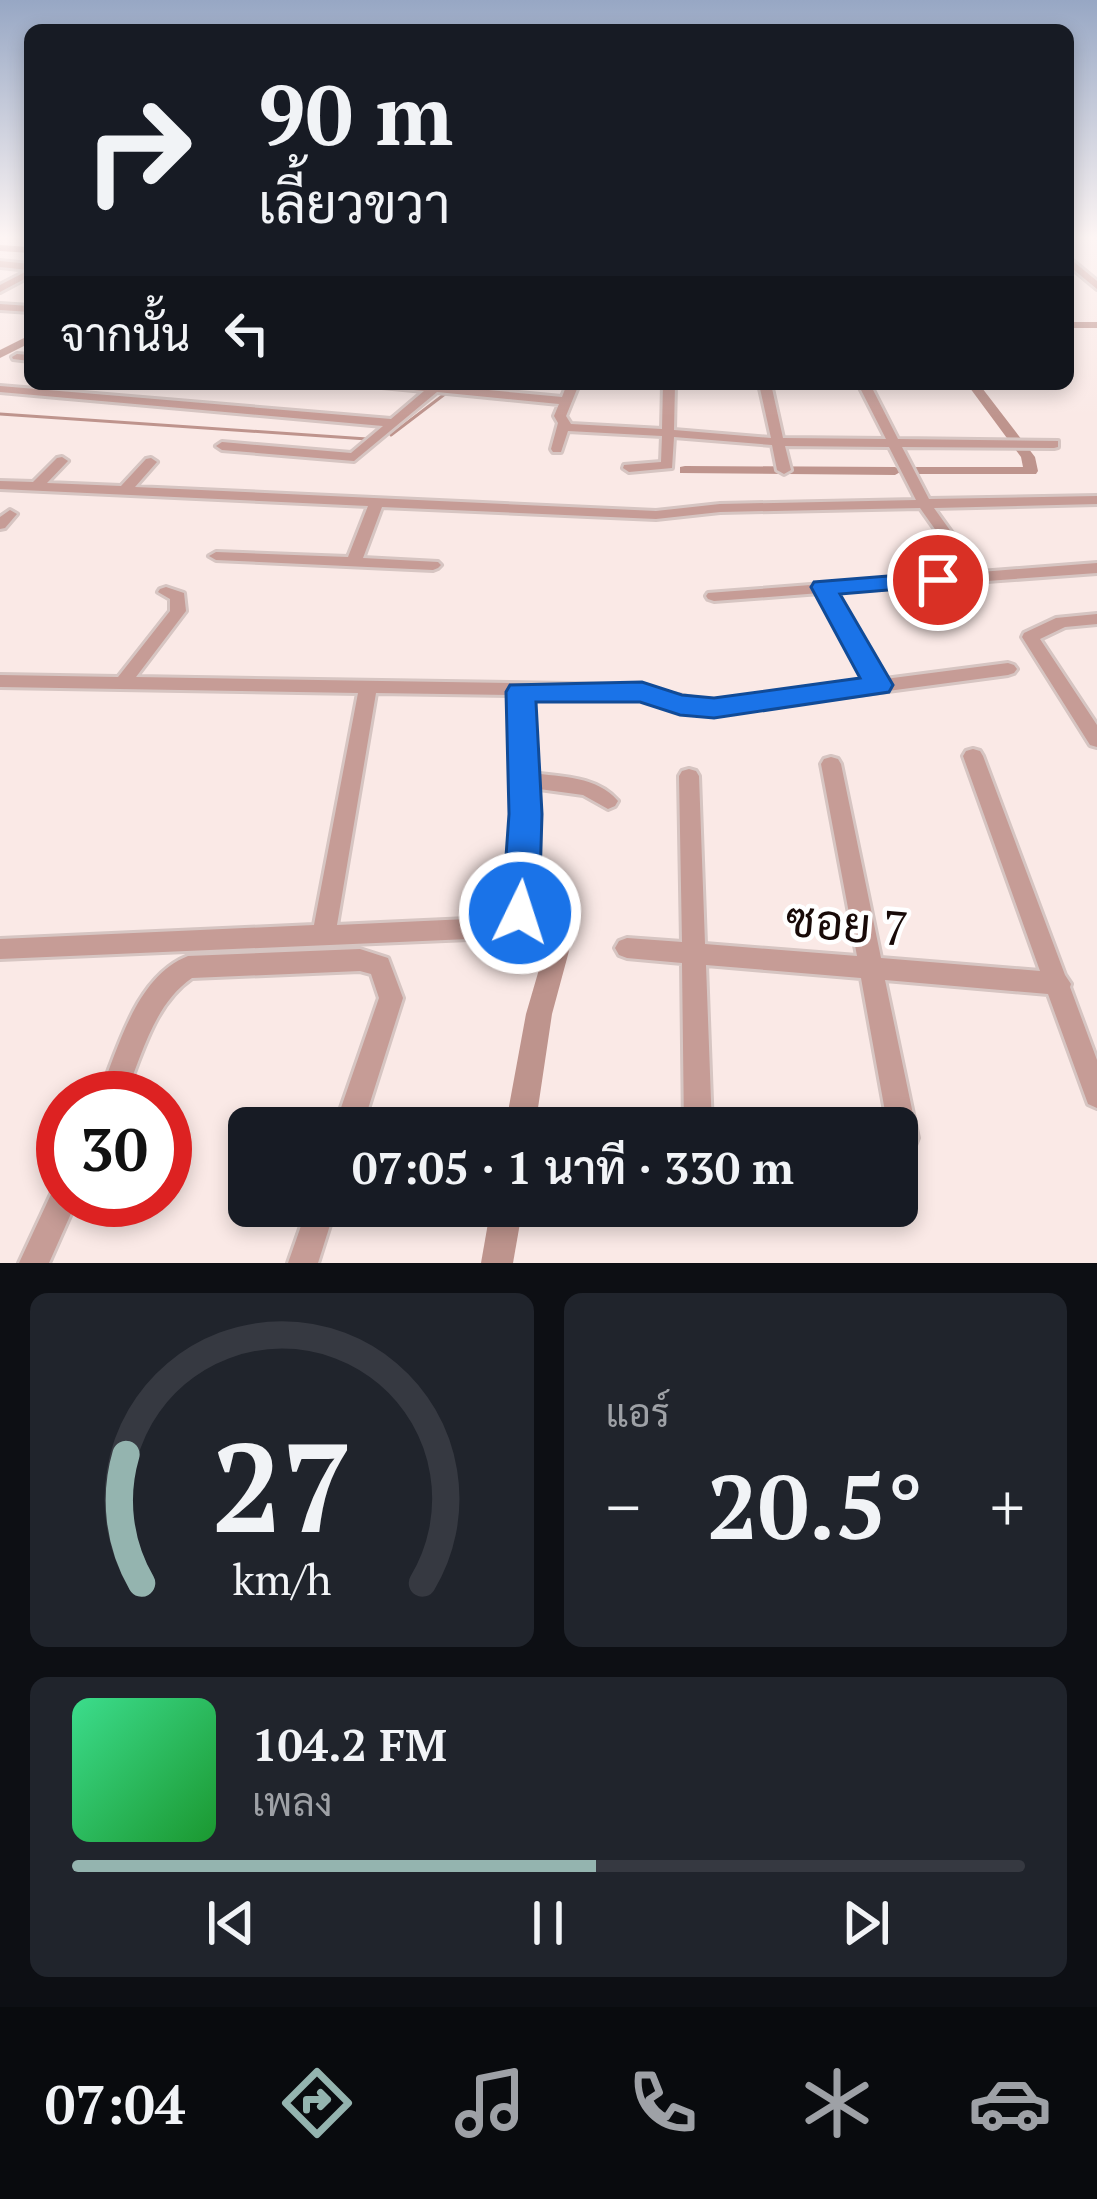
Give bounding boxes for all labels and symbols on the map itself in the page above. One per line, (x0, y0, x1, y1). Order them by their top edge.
pin (887, 529, 989, 631)
position arrow (457, 850, 583, 976)
street label: ซอย 7 (783, 886, 911, 960)
speed limit sign: 30 (36, 1071, 192, 1227)

